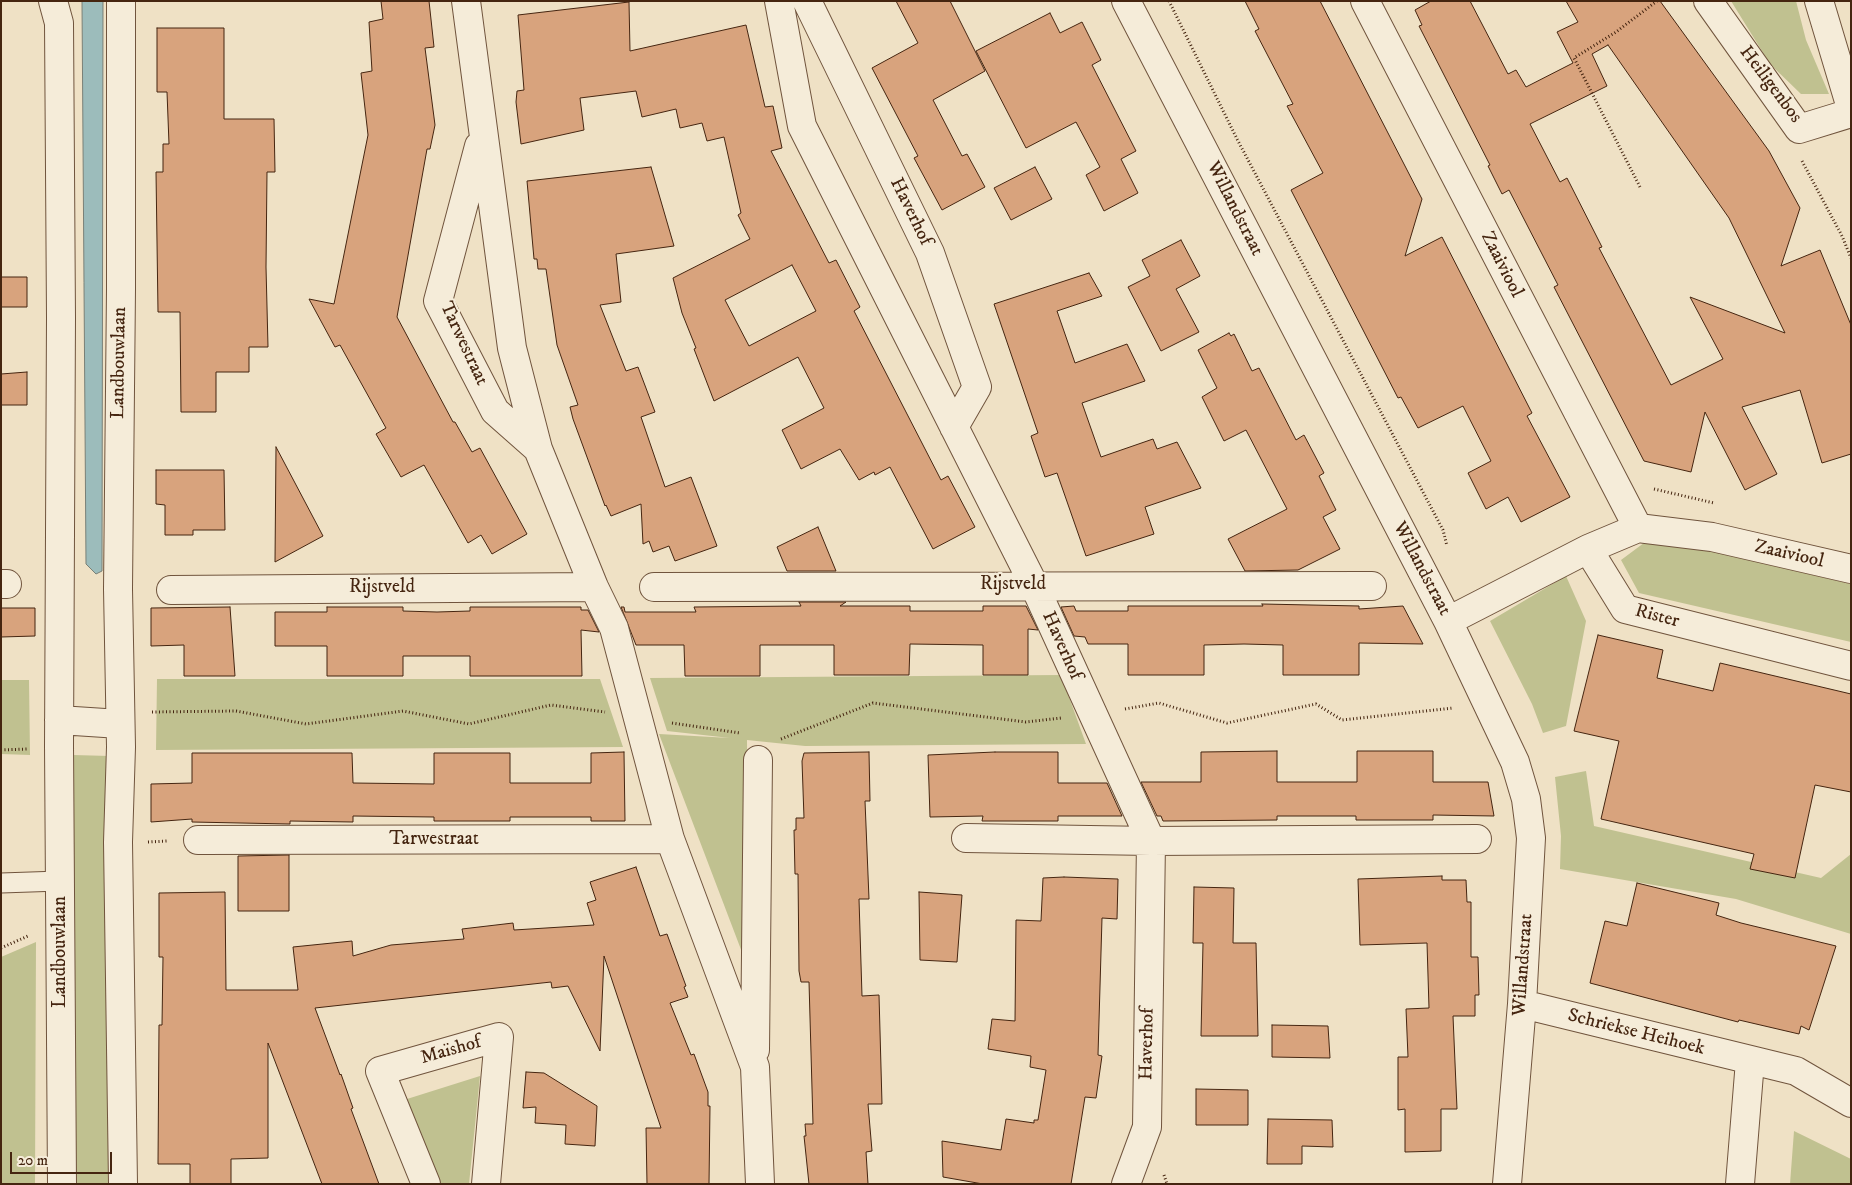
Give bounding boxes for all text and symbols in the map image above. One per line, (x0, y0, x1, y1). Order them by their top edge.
street label: Heiligenbos (1734, 42, 1806, 128)
street label: Willandstraat (1200, 158, 1268, 260)
street label: Haverhof (884, 175, 936, 249)
street label: Zaaiviool (1475, 228, 1527, 302)
street label: Tarwestraat (434, 299, 492, 389)
street label: Landbouwlaan (108, 307, 132, 419)
street label: Willandstraat (1387, 518, 1455, 620)
street label: Zaaiviool (1752, 536, 1826, 574)
street label: Rijstveld (980, 574, 1046, 596)
street label: Rijstveld (349, 577, 415, 599)
street label: Rister (1632, 600, 1682, 634)
street label: Haverhof (1036, 608, 1086, 684)
street label: Tarwestraat (389, 829, 479, 851)
street label: Landbouwlaan (50, 896, 72, 1008)
street label: Willandstraat (1509, 913, 1539, 1017)
street label: Schriekse Heihoek (1565, 1005, 1707, 1061)
street label: Haverhof (1136, 1008, 1160, 1080)
street label: Maïshof (418, 1032, 484, 1070)
scale bar (12, 1142, 115, 1174)
text: 20 m (18, 1151, 48, 1170)

